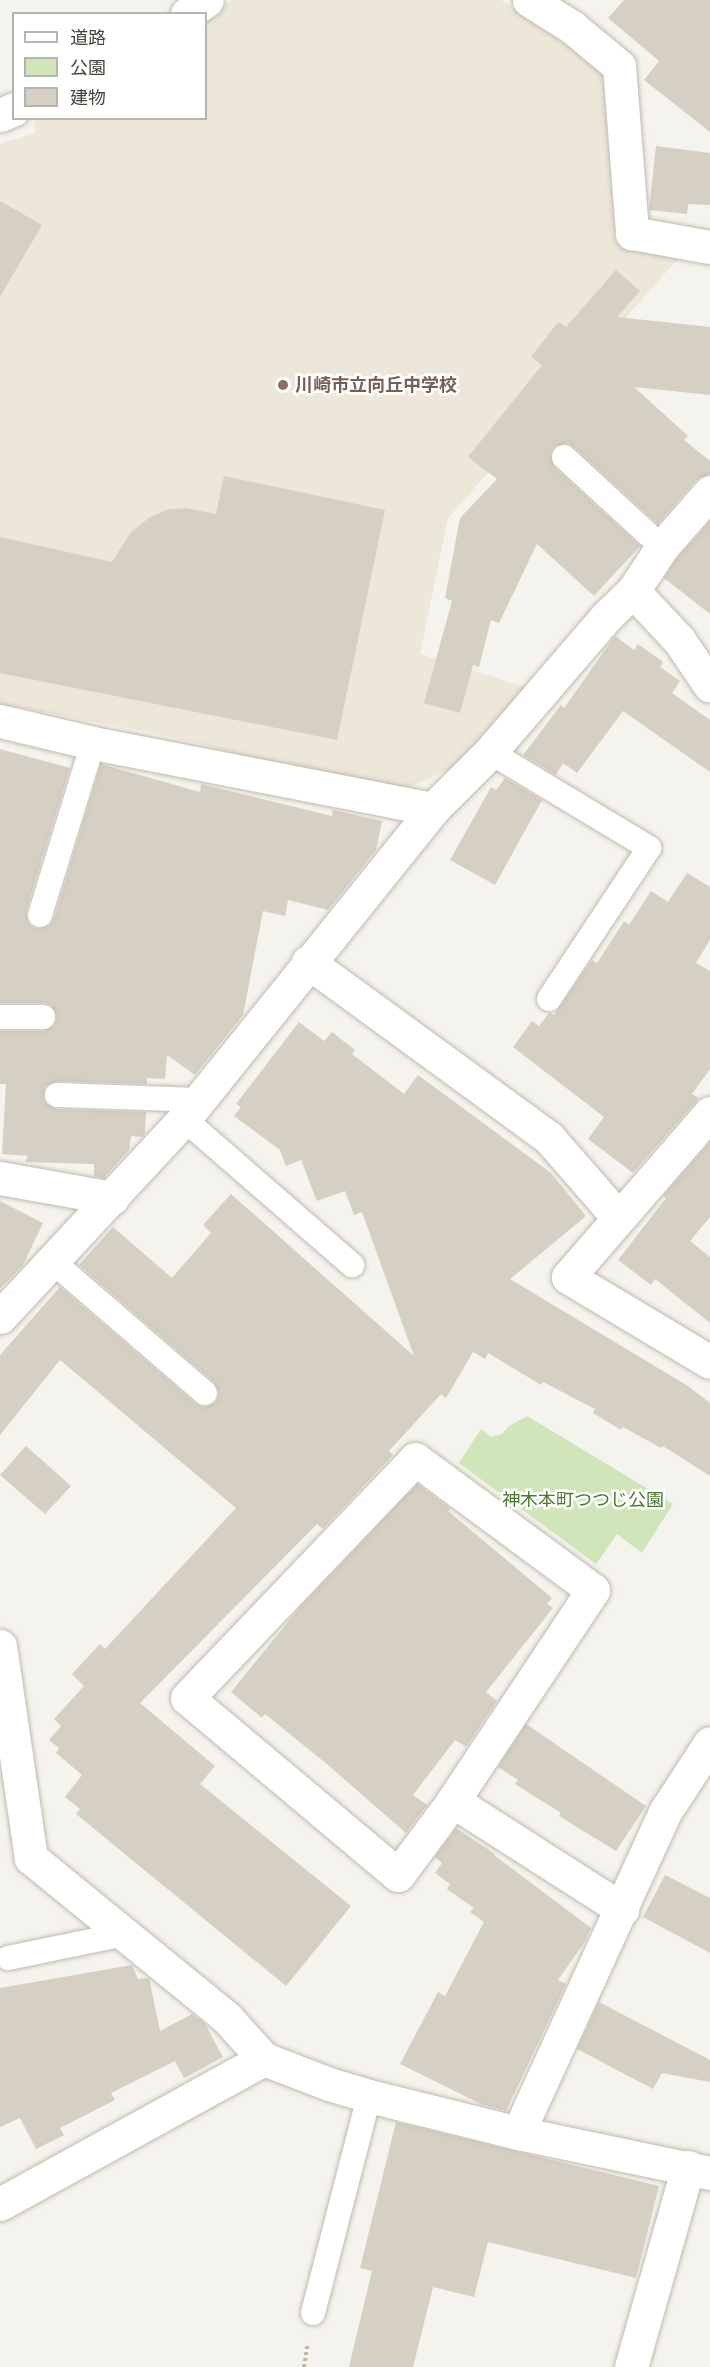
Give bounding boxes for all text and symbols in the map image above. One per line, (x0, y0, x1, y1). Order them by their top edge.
legend (12, 12, 207, 120)
text: 道路 (70, 24, 106, 51)
text: 公園 (70, 54, 106, 81)
text: 建物 (70, 84, 106, 111)
place label: 川崎市立向丘中学校 (295, 374, 457, 396)
marker: 川崎市立向丘中学校 (276, 378, 290, 392)
park label: 神木本町つつじ公園 (502, 1489, 664, 1511)

